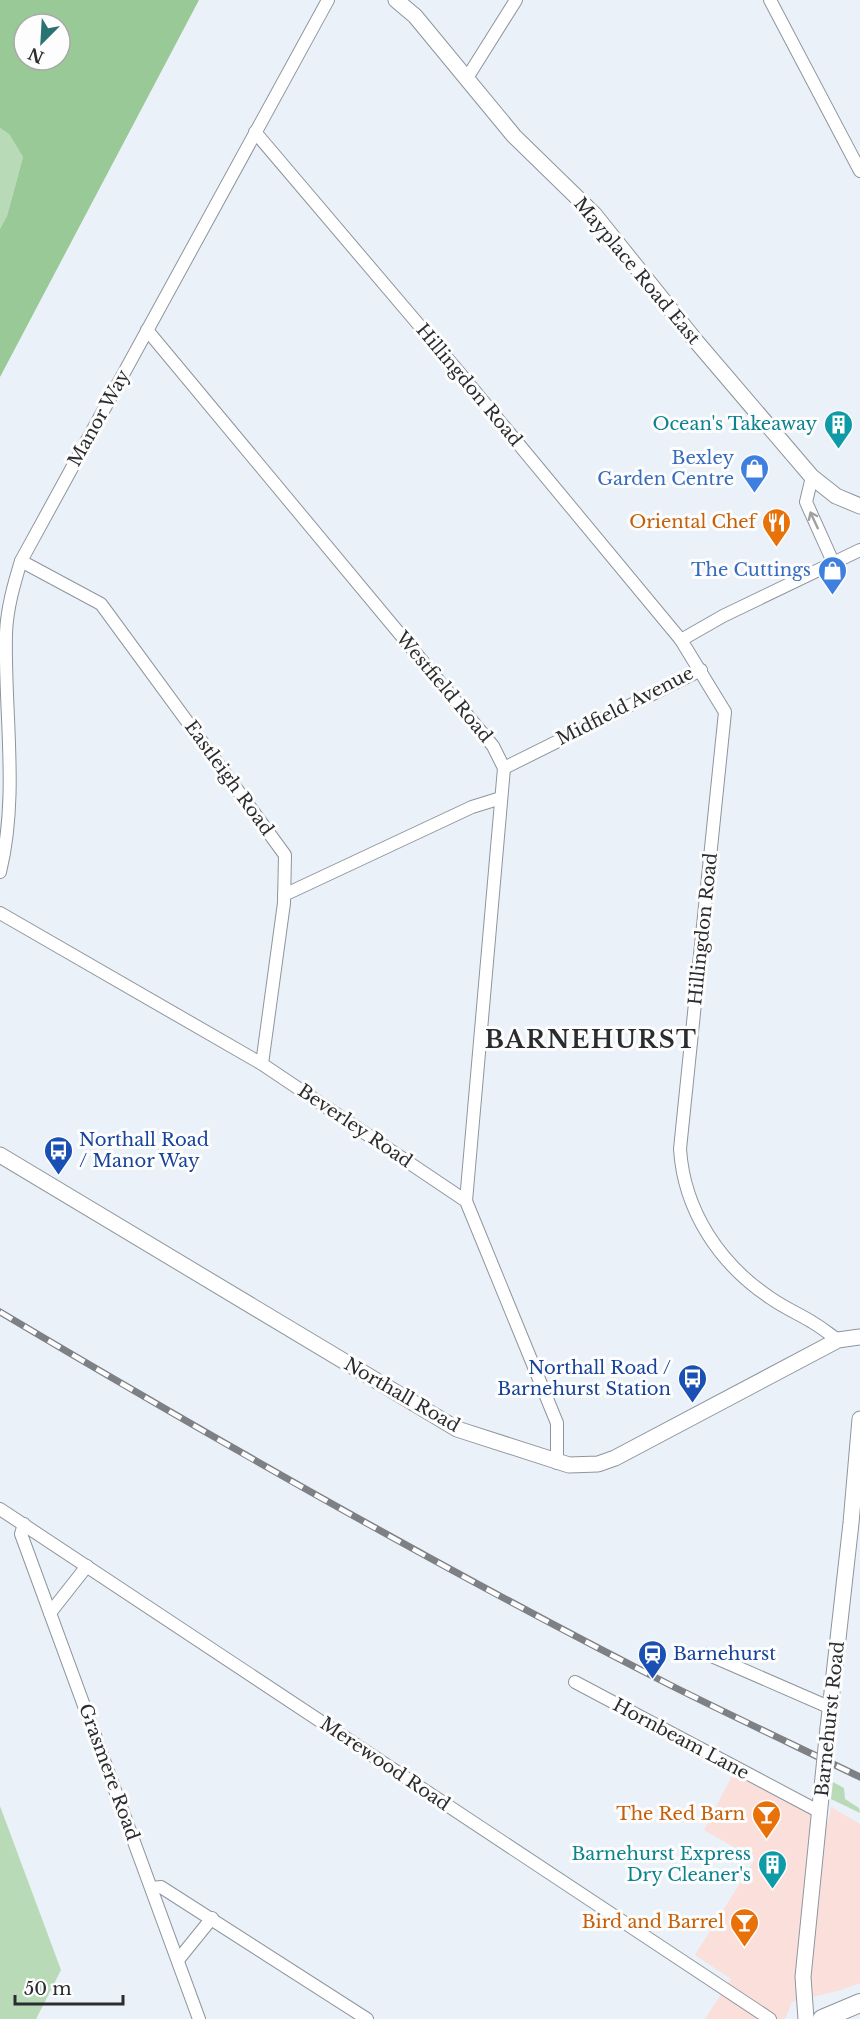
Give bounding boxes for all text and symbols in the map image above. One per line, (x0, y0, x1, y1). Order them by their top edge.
north arrow (12, 12, 72, 72)
text: N (25, 44, 47, 68)
street label: Mayplace Road East (569, 193, 705, 349)
street label: Hillingdon Road (411, 319, 527, 451)
street label: Manor Way (63, 365, 135, 470)
building icon: Ocean's Takeaway (822, 408, 854, 450)
place label: Ocean's Takeaway (652, 413, 817, 435)
place label: Bexley Garden Centre (597, 447, 734, 490)
shop icon: Bexley Garden Centre (739, 452, 771, 494)
restaurant icon: Oriental Chef (761, 506, 793, 548)
place label: Oriental Chef (629, 511, 759, 533)
one-way arrow (807, 512, 819, 530)
shop icon: The Cuttings (816, 554, 848, 596)
place label: The Cuttings (691, 559, 811, 581)
street label: Westfield Road (391, 626, 497, 747)
street label: Midfield Avenue (553, 662, 697, 750)
street label: Eastleigh Road (180, 716, 278, 840)
street label: Hillingdon Road (684, 852, 722, 1006)
district label: BARNEHURST (485, 1025, 697, 1054)
street label: Beverley Road (294, 1080, 416, 1172)
place label: Northall Road / Manor Way (79, 1129, 209, 1172)
bus stop icon: Northall Road / Manor Way (42, 1134, 74, 1176)
street label: Northall Road (340, 1353, 464, 1437)
place label: Northall Road / Barnehurst Station (497, 1357, 671, 1400)
bus stop icon: Northall Road / Barnehurst Station (676, 1362, 708, 1404)
station icon: Barnehurst (636, 1638, 668, 1680)
street label: Barnehurst Road (811, 1640, 849, 1798)
place label: Barnehurst (673, 1643, 776, 1665)
street label: Hornbeam Lane (609, 1694, 753, 1784)
street label: Grasmere Road (74, 1701, 144, 1843)
street label: Merewood Road (316, 1712, 454, 1816)
bar icon: The Red Barn (750, 1798, 782, 1840)
place label: The Red Barn (616, 1803, 745, 1825)
place label: Barnehurst Express Dry Cleaner's (571, 1843, 751, 1886)
building icon: Barnehurst Express Dry Cleaner's (756, 1848, 788, 1890)
bar icon: Bird and Barrel (729, 1906, 761, 1948)
place label: Bird and Barrel (582, 1911, 724, 1933)
scale bar (15, 1968, 123, 2006)
text: 50 m (24, 1978, 72, 2000)

